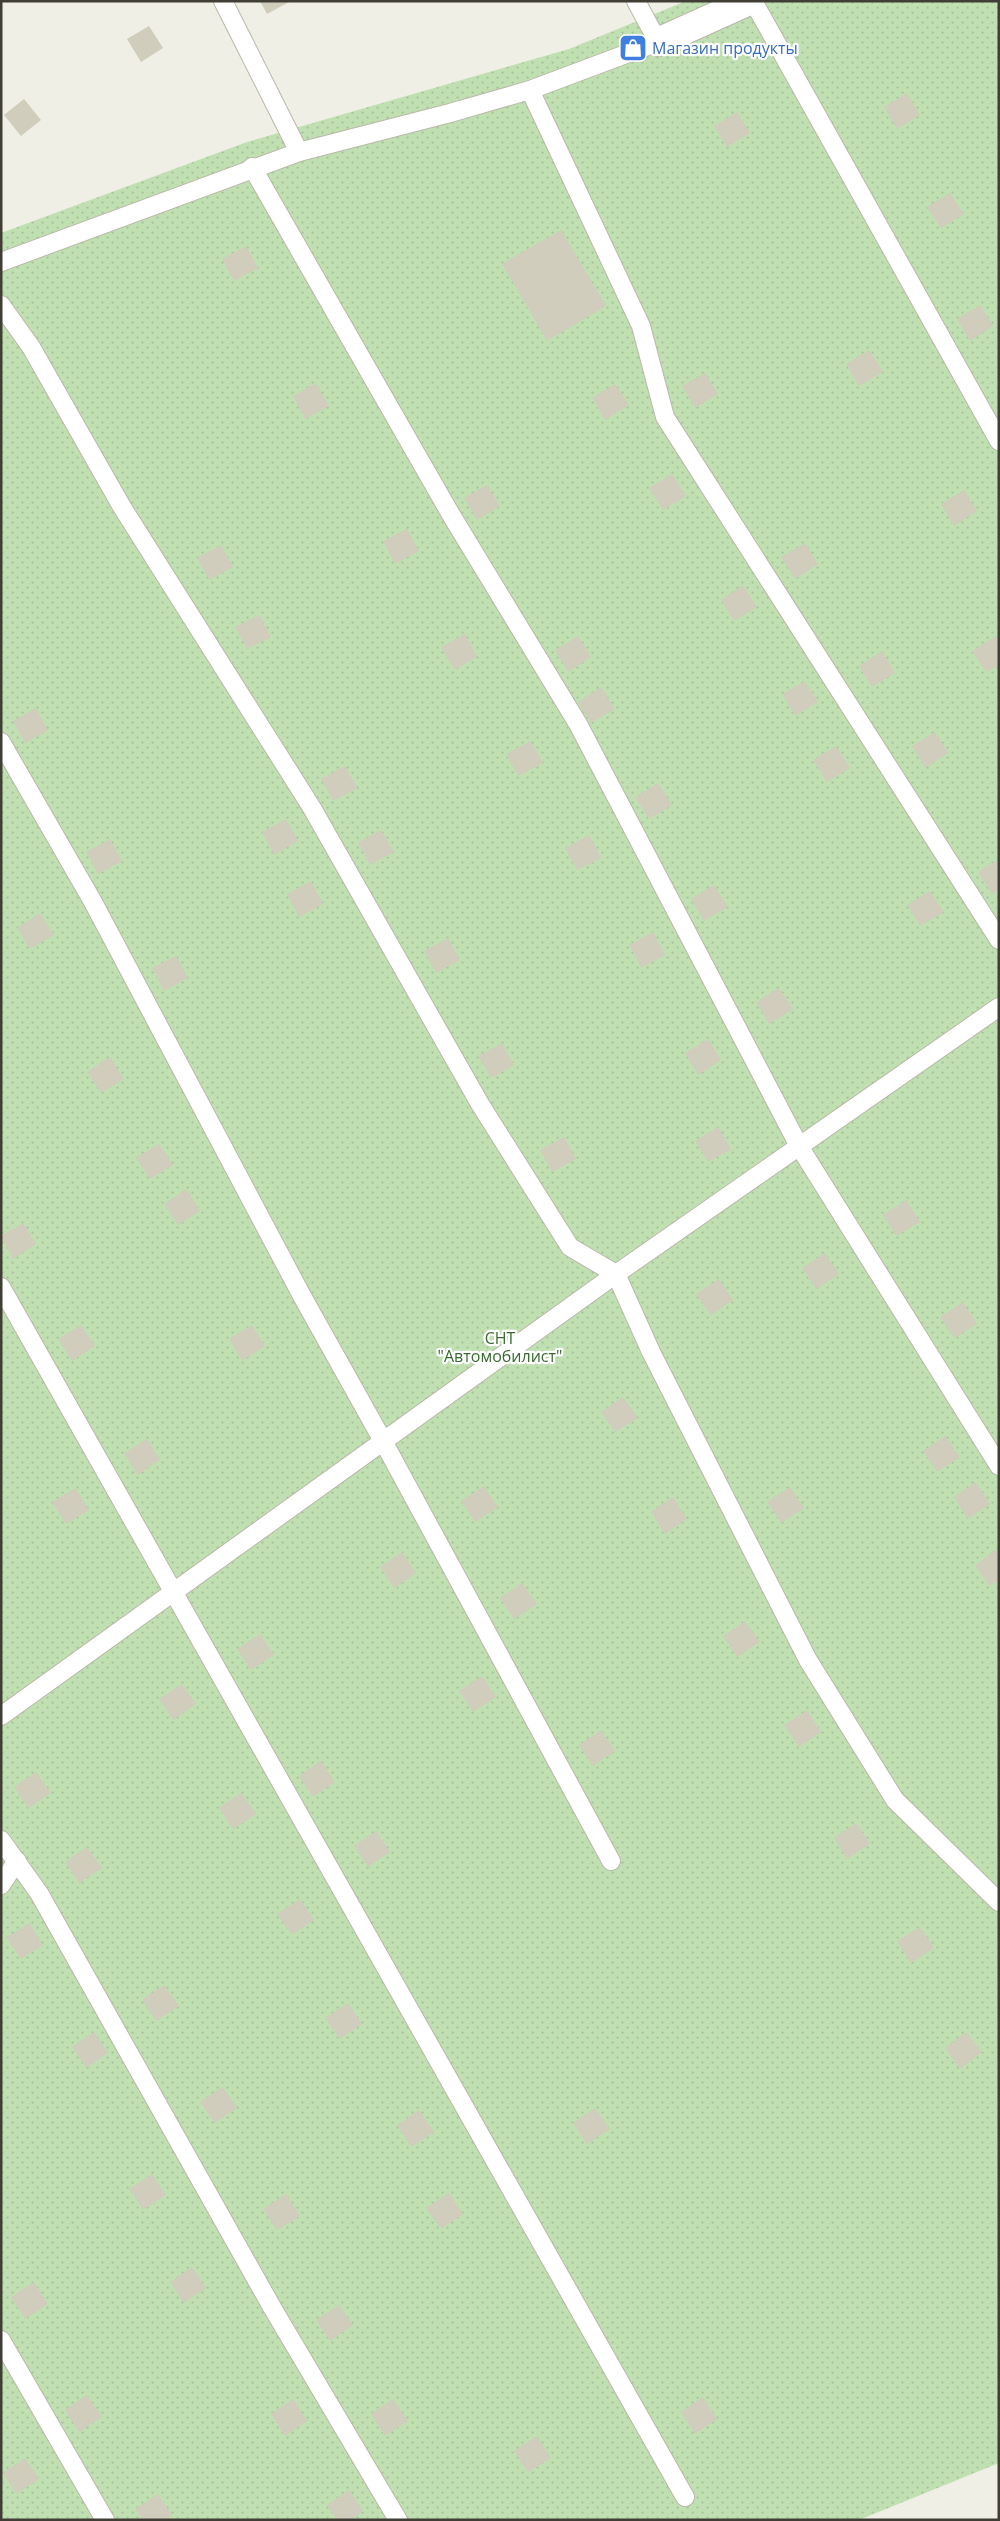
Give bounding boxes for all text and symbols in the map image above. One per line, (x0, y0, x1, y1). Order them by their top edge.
shop icon: Магазин продукты (618, 33, 648, 63)
place label: Магазин продукты (652, 37, 798, 59)
park label: СНТ "Автомобилист" (438, 1327, 562, 1367)

